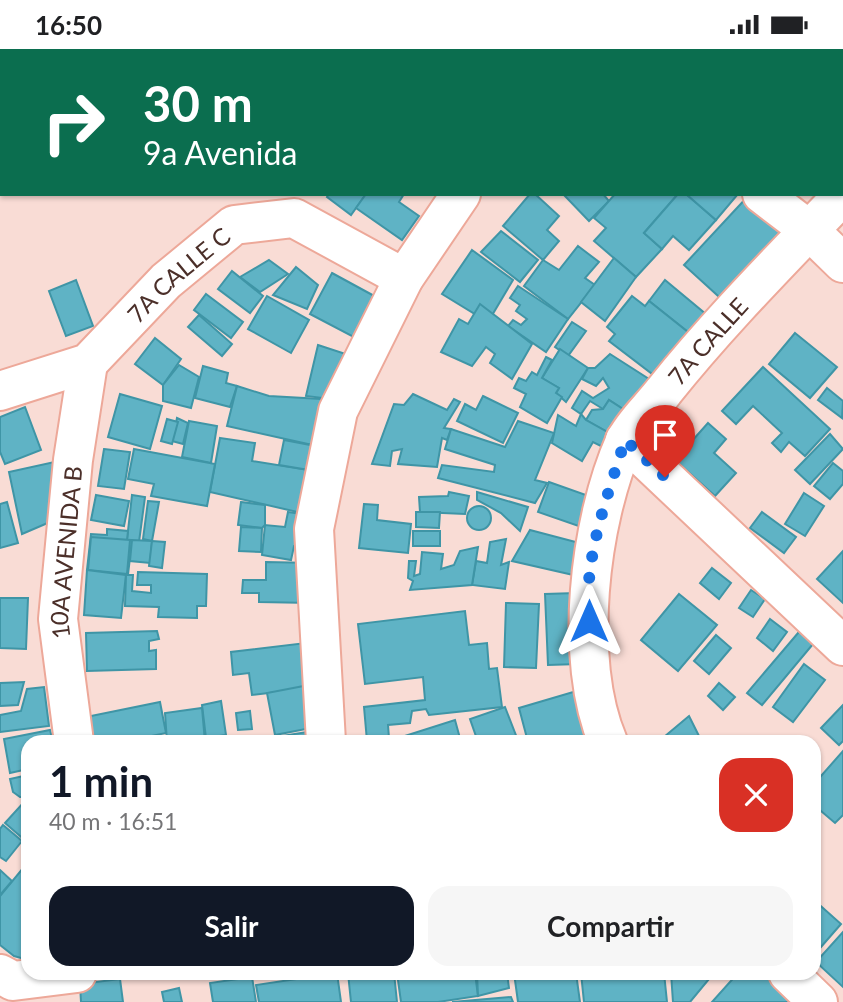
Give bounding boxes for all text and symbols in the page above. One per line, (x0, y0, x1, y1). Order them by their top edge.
text: 16:50 (35, 9, 102, 41)
text: 30 m (143, 74, 253, 132)
icon: right (28, 77, 119, 168)
text: 9a Avenida (143, 133, 297, 172)
street label: 7A CALLE C (120, 220, 235, 328)
street label: 7A CALLE (661, 291, 753, 390)
pin (635, 405, 695, 477)
icon: arrive (646, 416, 684, 454)
street label: 10A AVENIDA B (43, 464, 87, 641)
position arrow (552, 584, 626, 658)
text: 1 min (49, 756, 153, 806)
button: close (719, 758, 793, 832)
text: 40 m · 16:51 (49, 807, 177, 835)
button: Salir (49, 886, 414, 966)
button: Compartir (428, 886, 793, 966)

